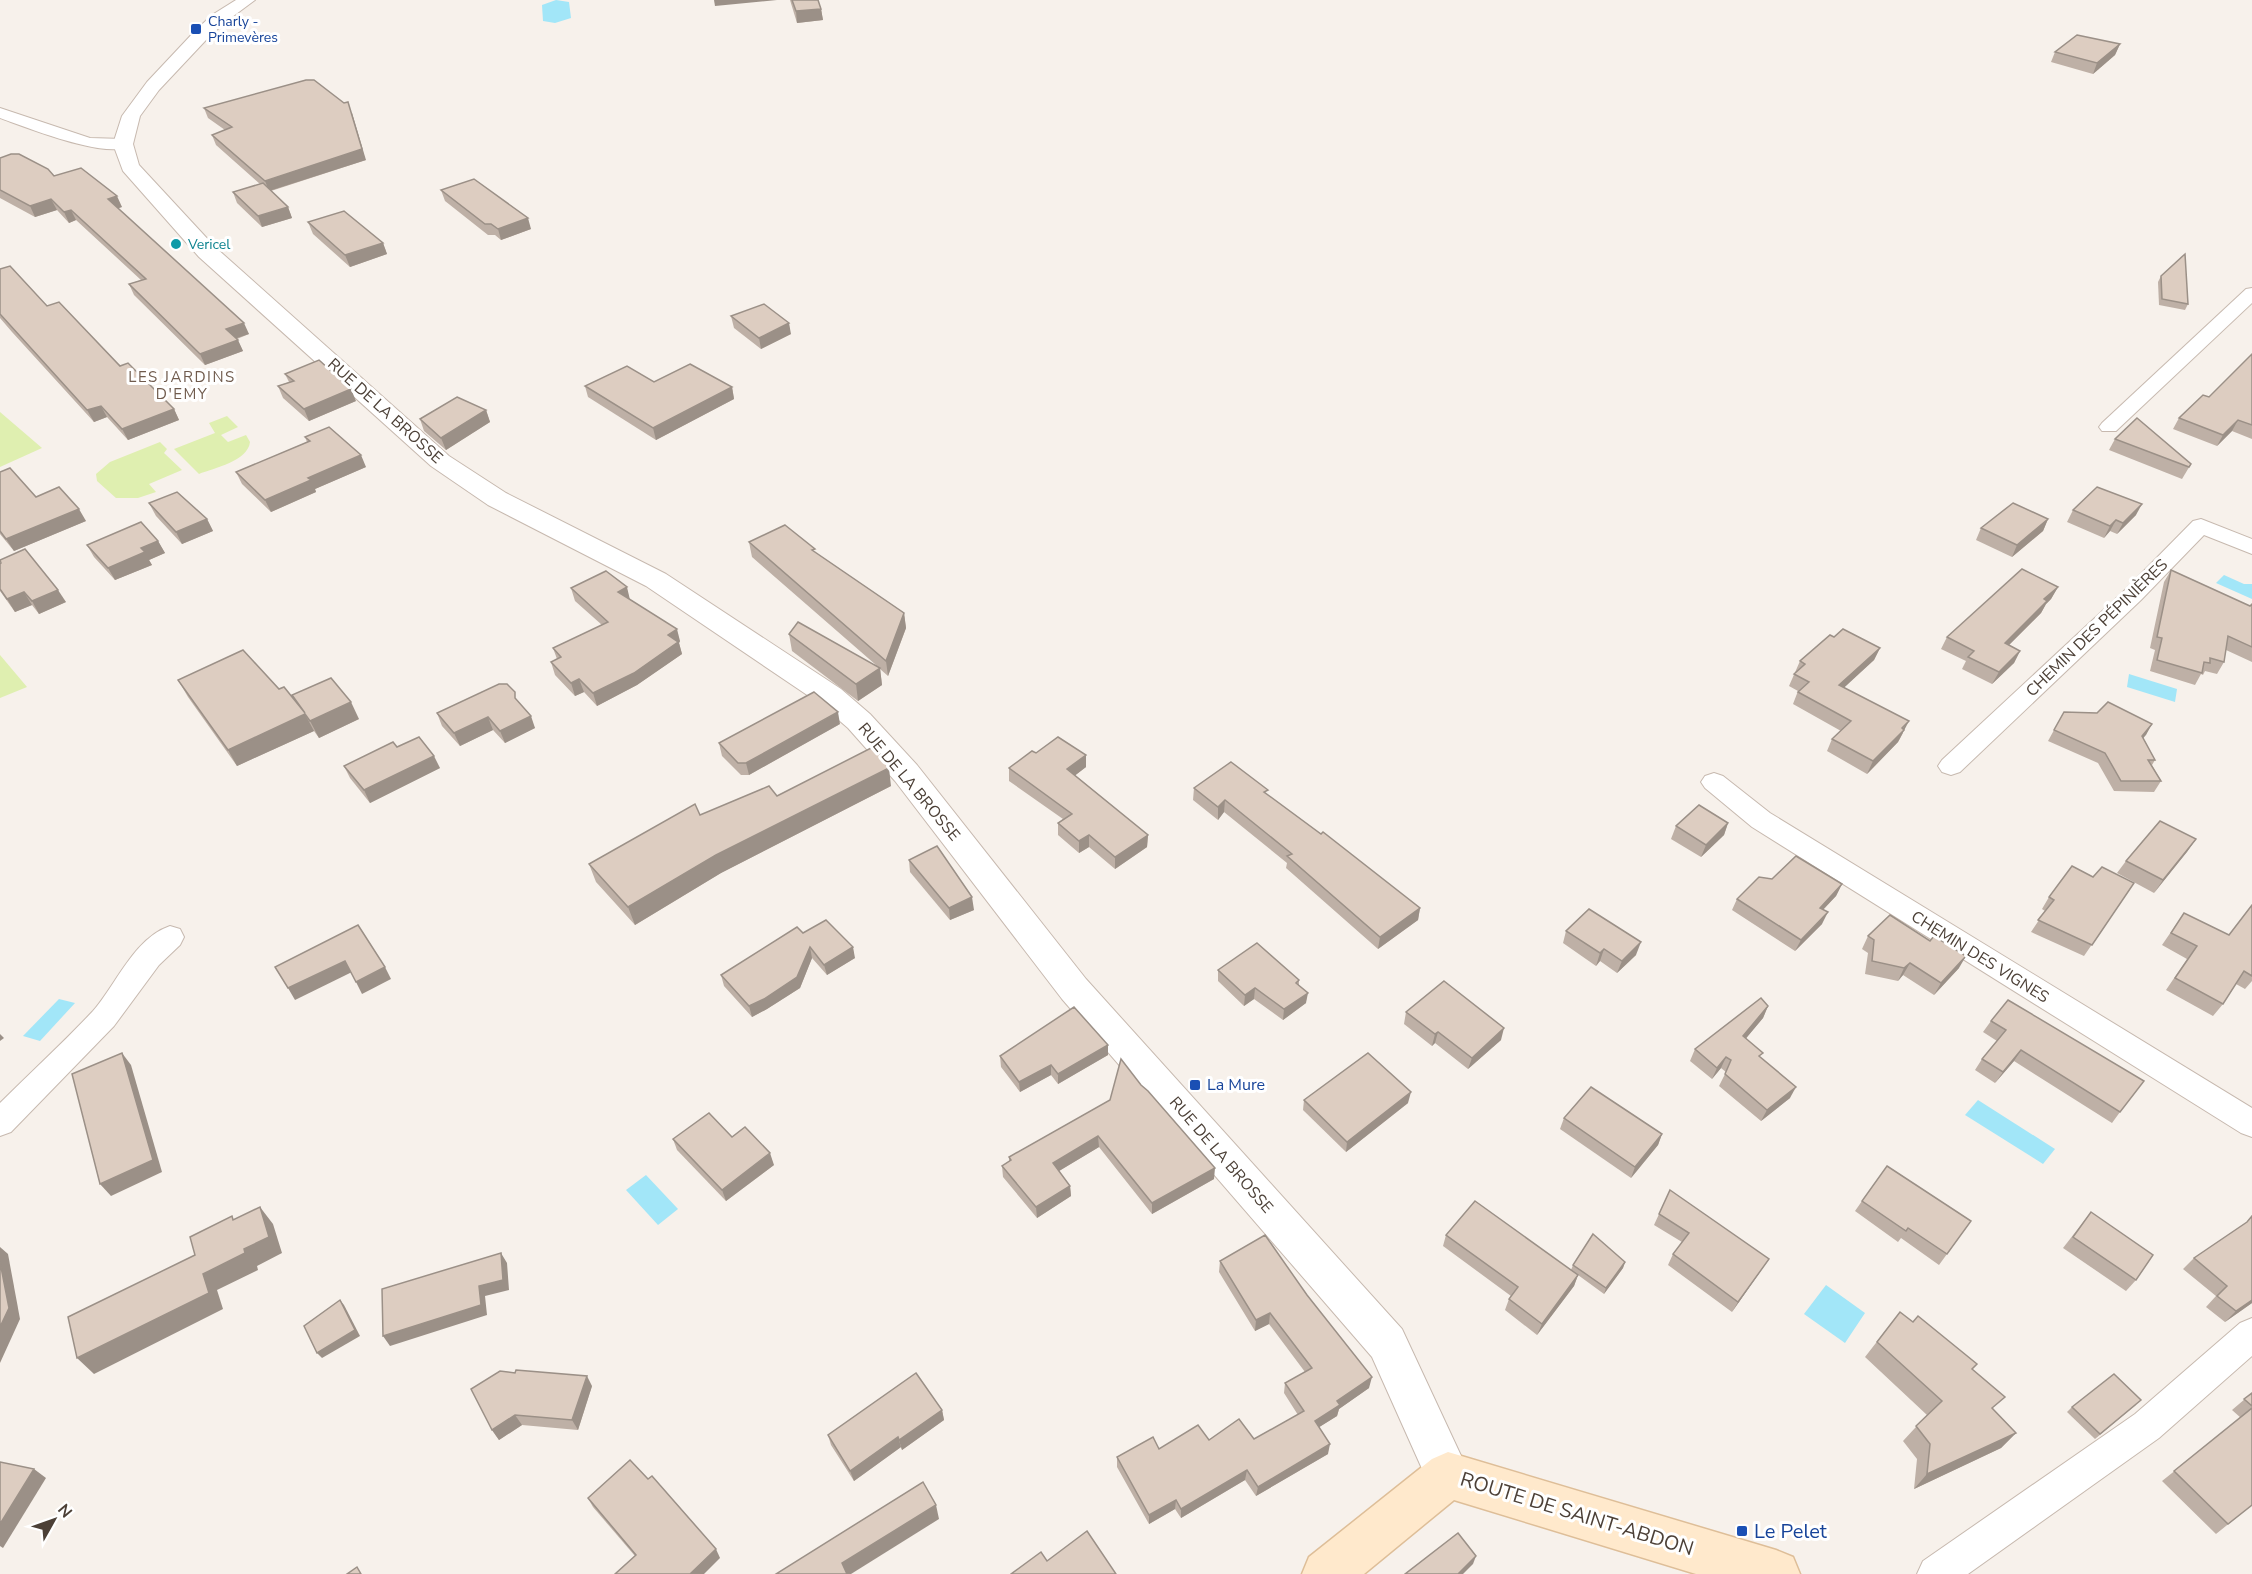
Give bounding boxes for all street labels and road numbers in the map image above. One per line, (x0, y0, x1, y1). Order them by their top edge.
street label: RUE DE LA BROSSE (323, 353, 447, 469)
street label: CHEMIN DES PÉPINIÈRES (2021, 554, 2173, 702)
street label: RUE DE LA BROSSE (853, 718, 965, 846)
street label: CHEMIN DES VIGNES (1907, 906, 2053, 1008)
street label: RUE DE LA BROSSE (1164, 1092, 1278, 1218)
street label: ROUTE DE SAINT-ABDON (1457, 1466, 1697, 1562)

